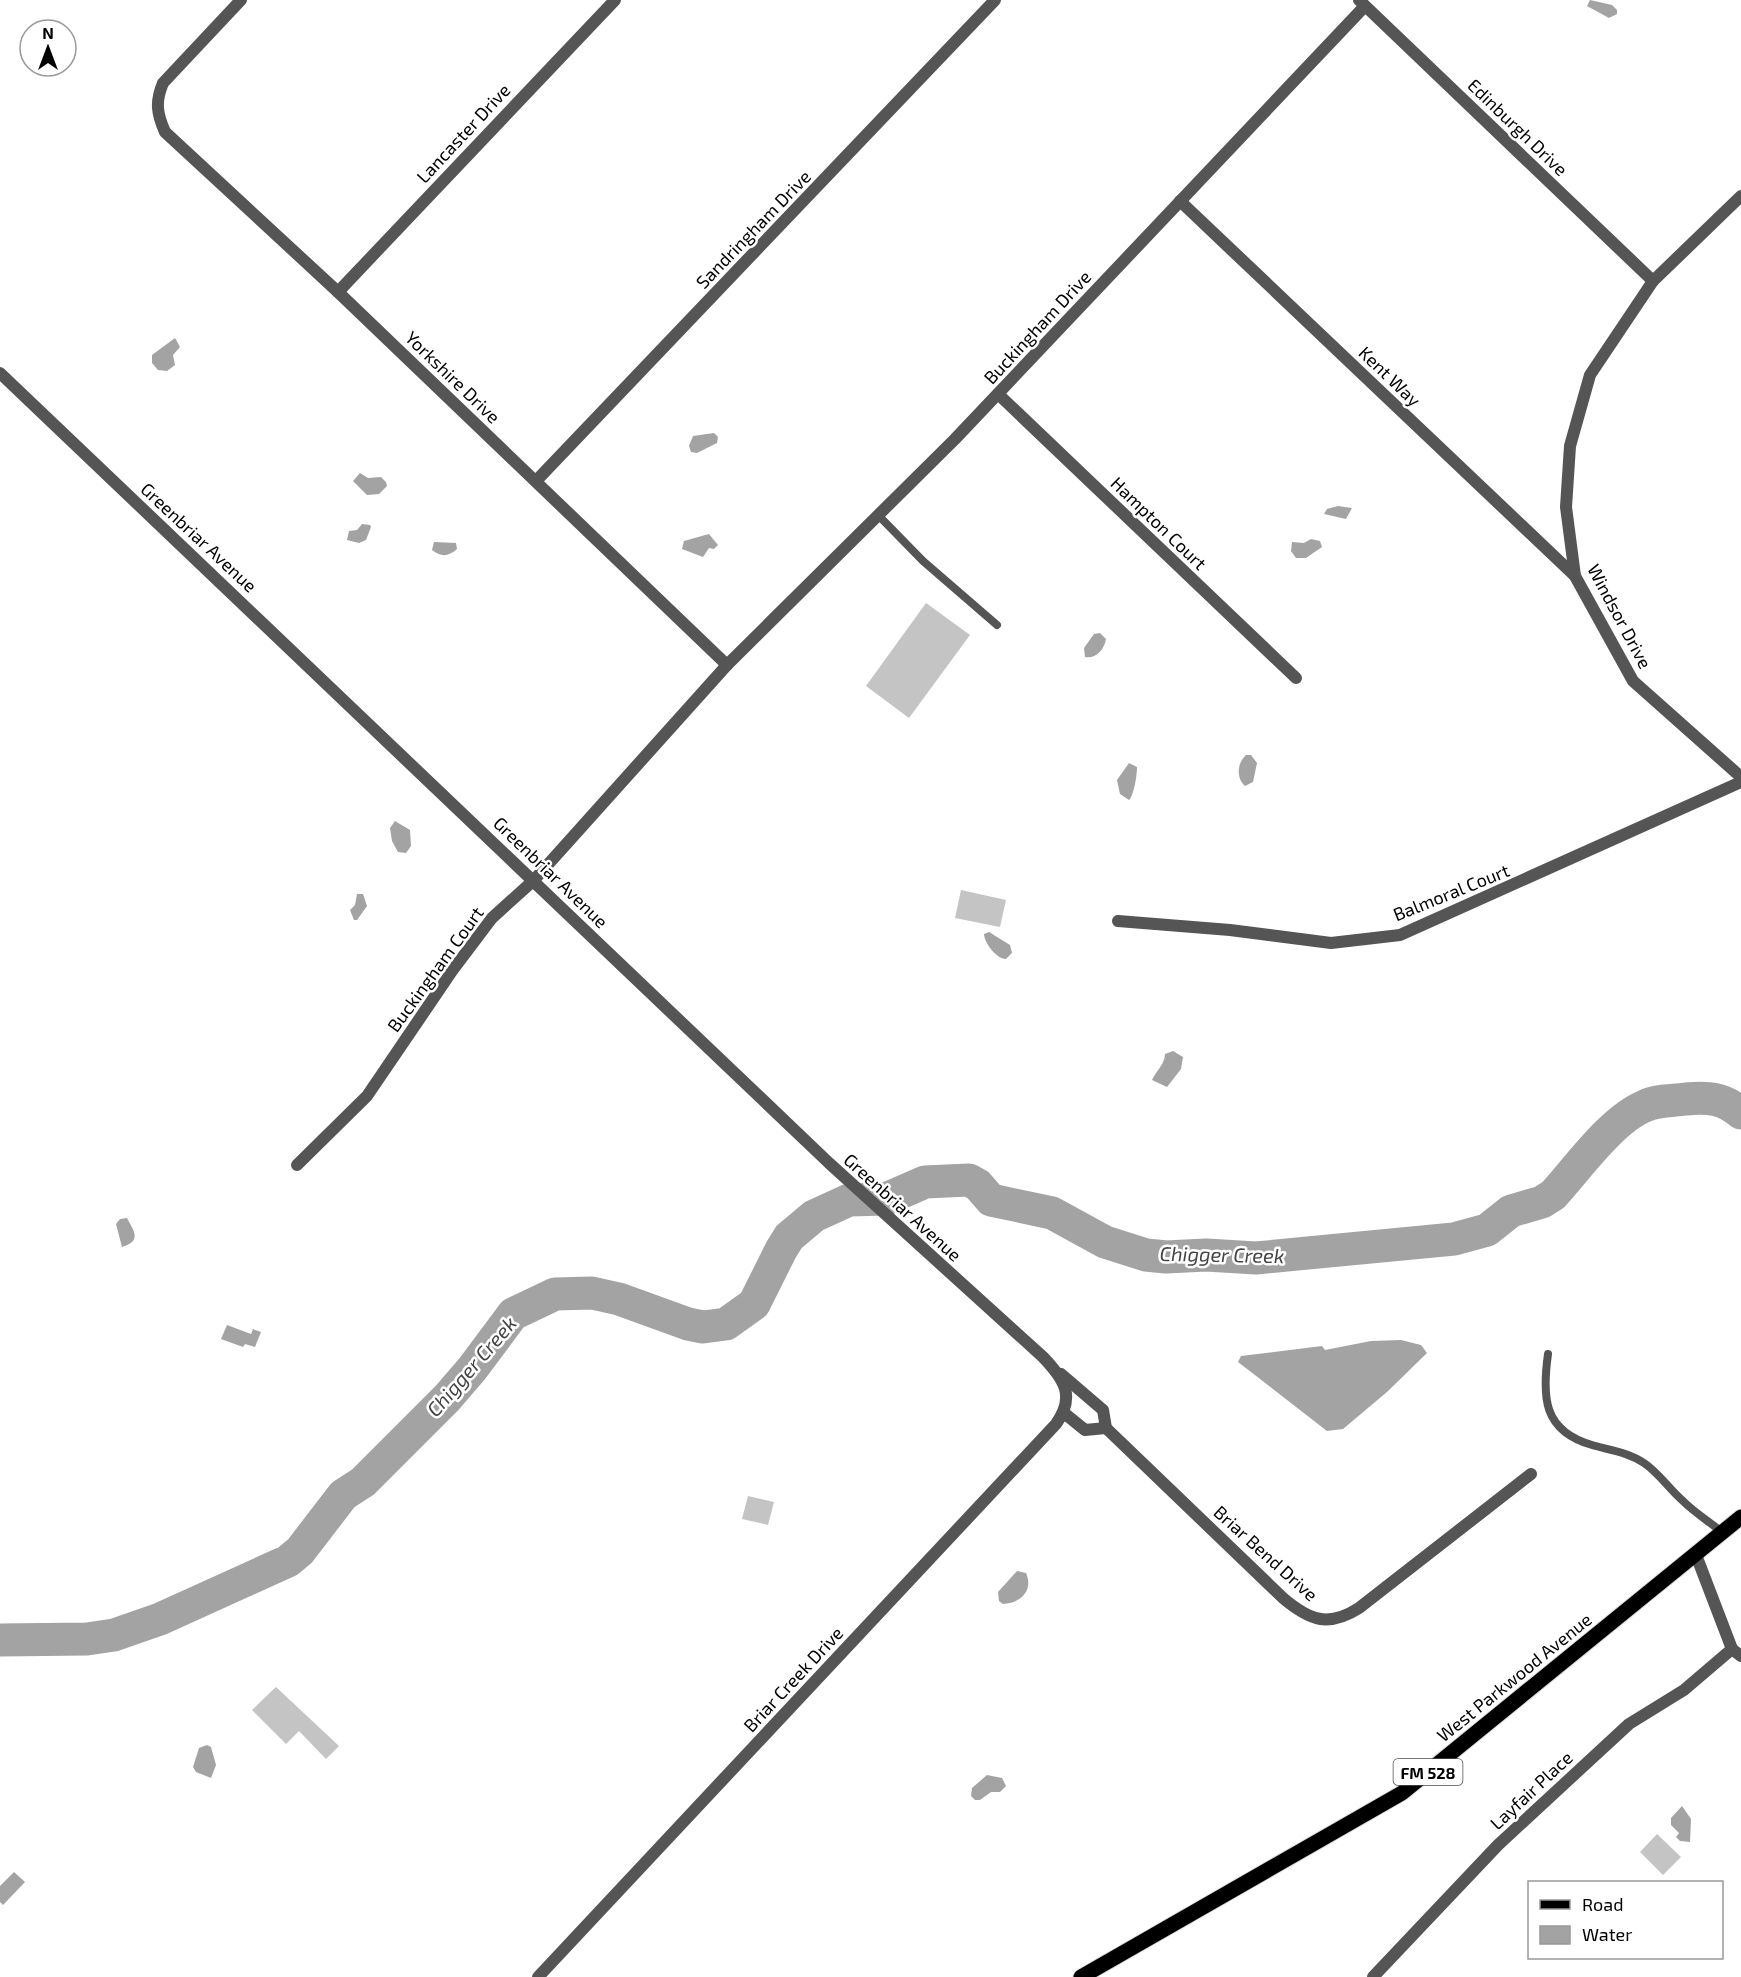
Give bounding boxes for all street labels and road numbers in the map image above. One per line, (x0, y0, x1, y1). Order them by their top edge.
street label: Edinburgh Drive (1464, 74, 1572, 180)
street label: Lancaster Drive (411, 79, 515, 187)
street label: Sandringham Drive (691, 165, 815, 293)
street label: Buckingham Drive (979, 266, 1095, 388)
street label: Yorkshire Drive (401, 326, 505, 428)
street label: Kent Way (1355, 341, 1426, 411)
street label: Hampton Court (1107, 472, 1212, 574)
street label: Greenbriar Avenue (136, 478, 262, 596)
street label: Windsor Drive (1583, 560, 1657, 672)
street label: Greenbriar Avenue (489, 812, 613, 932)
street label: Balmoral Court (1390, 859, 1512, 925)
street label: Buckingham Court (382, 902, 488, 1036)
street label: Greenbriar Avenue (840, 1148, 966, 1266)
street label: Briar Bend Drive (1210, 1501, 1322, 1605)
street label: West Parkwood Avenue (1432, 1608, 1596, 1746)
street label: Briar Creek Drive (739, 1622, 847, 1736)
street label: Layfair Place (1485, 1746, 1577, 1834)
road number: FM 528 (1394, 1759, 1462, 1785)

